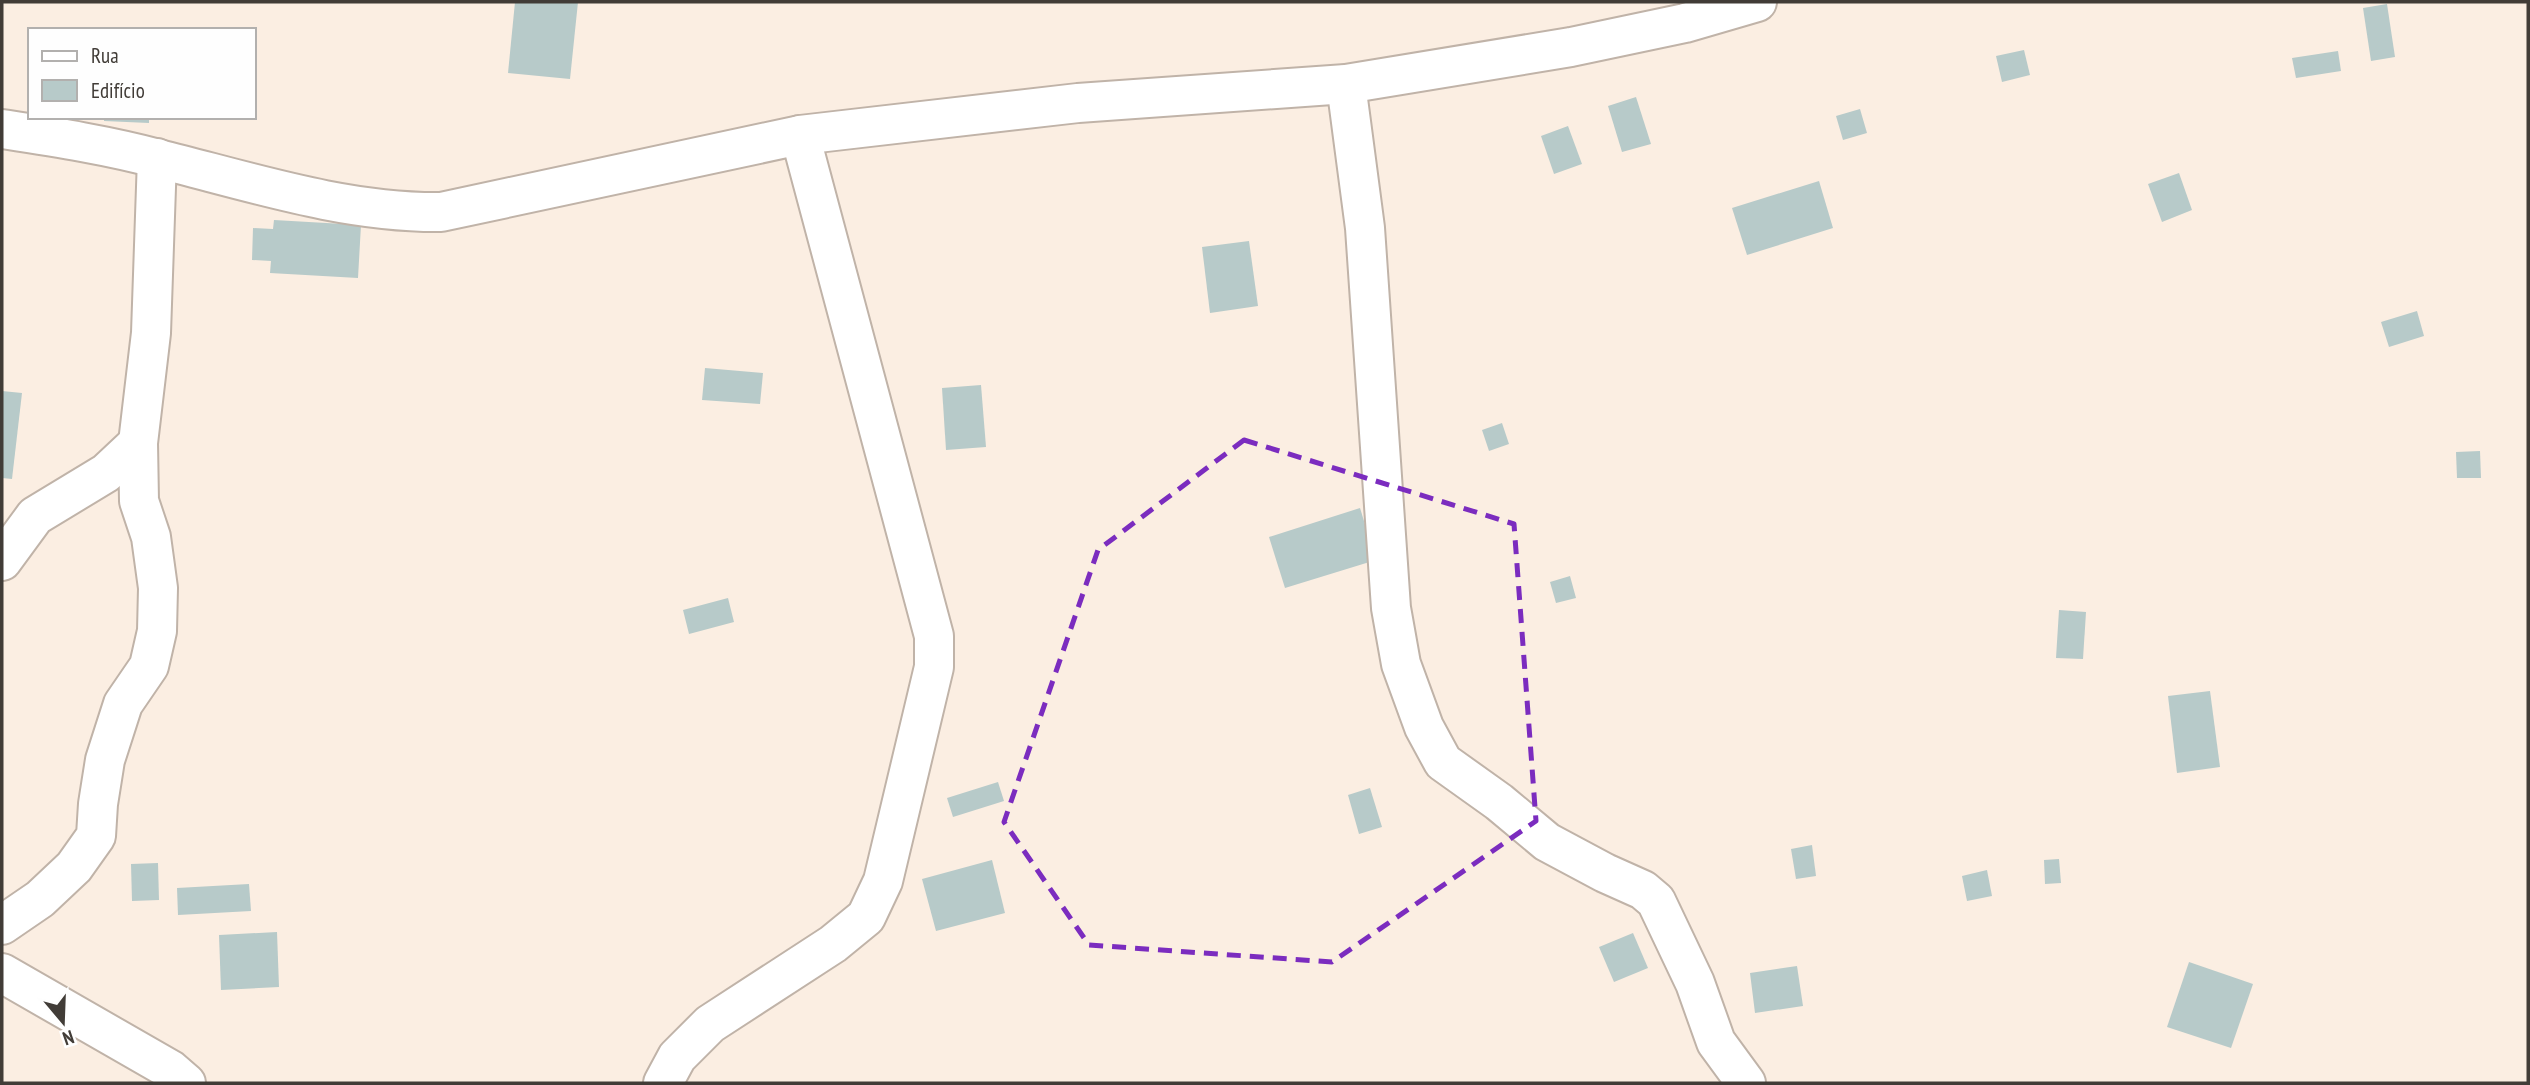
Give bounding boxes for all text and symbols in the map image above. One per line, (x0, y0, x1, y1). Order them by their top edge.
legend (28, 28, 256, 119)
text: Rua (91, 42, 119, 69)
text: Edifício (91, 77, 145, 104)
north arrow (28, 987, 98, 1057)
text: N (60, 1025, 77, 1051)

